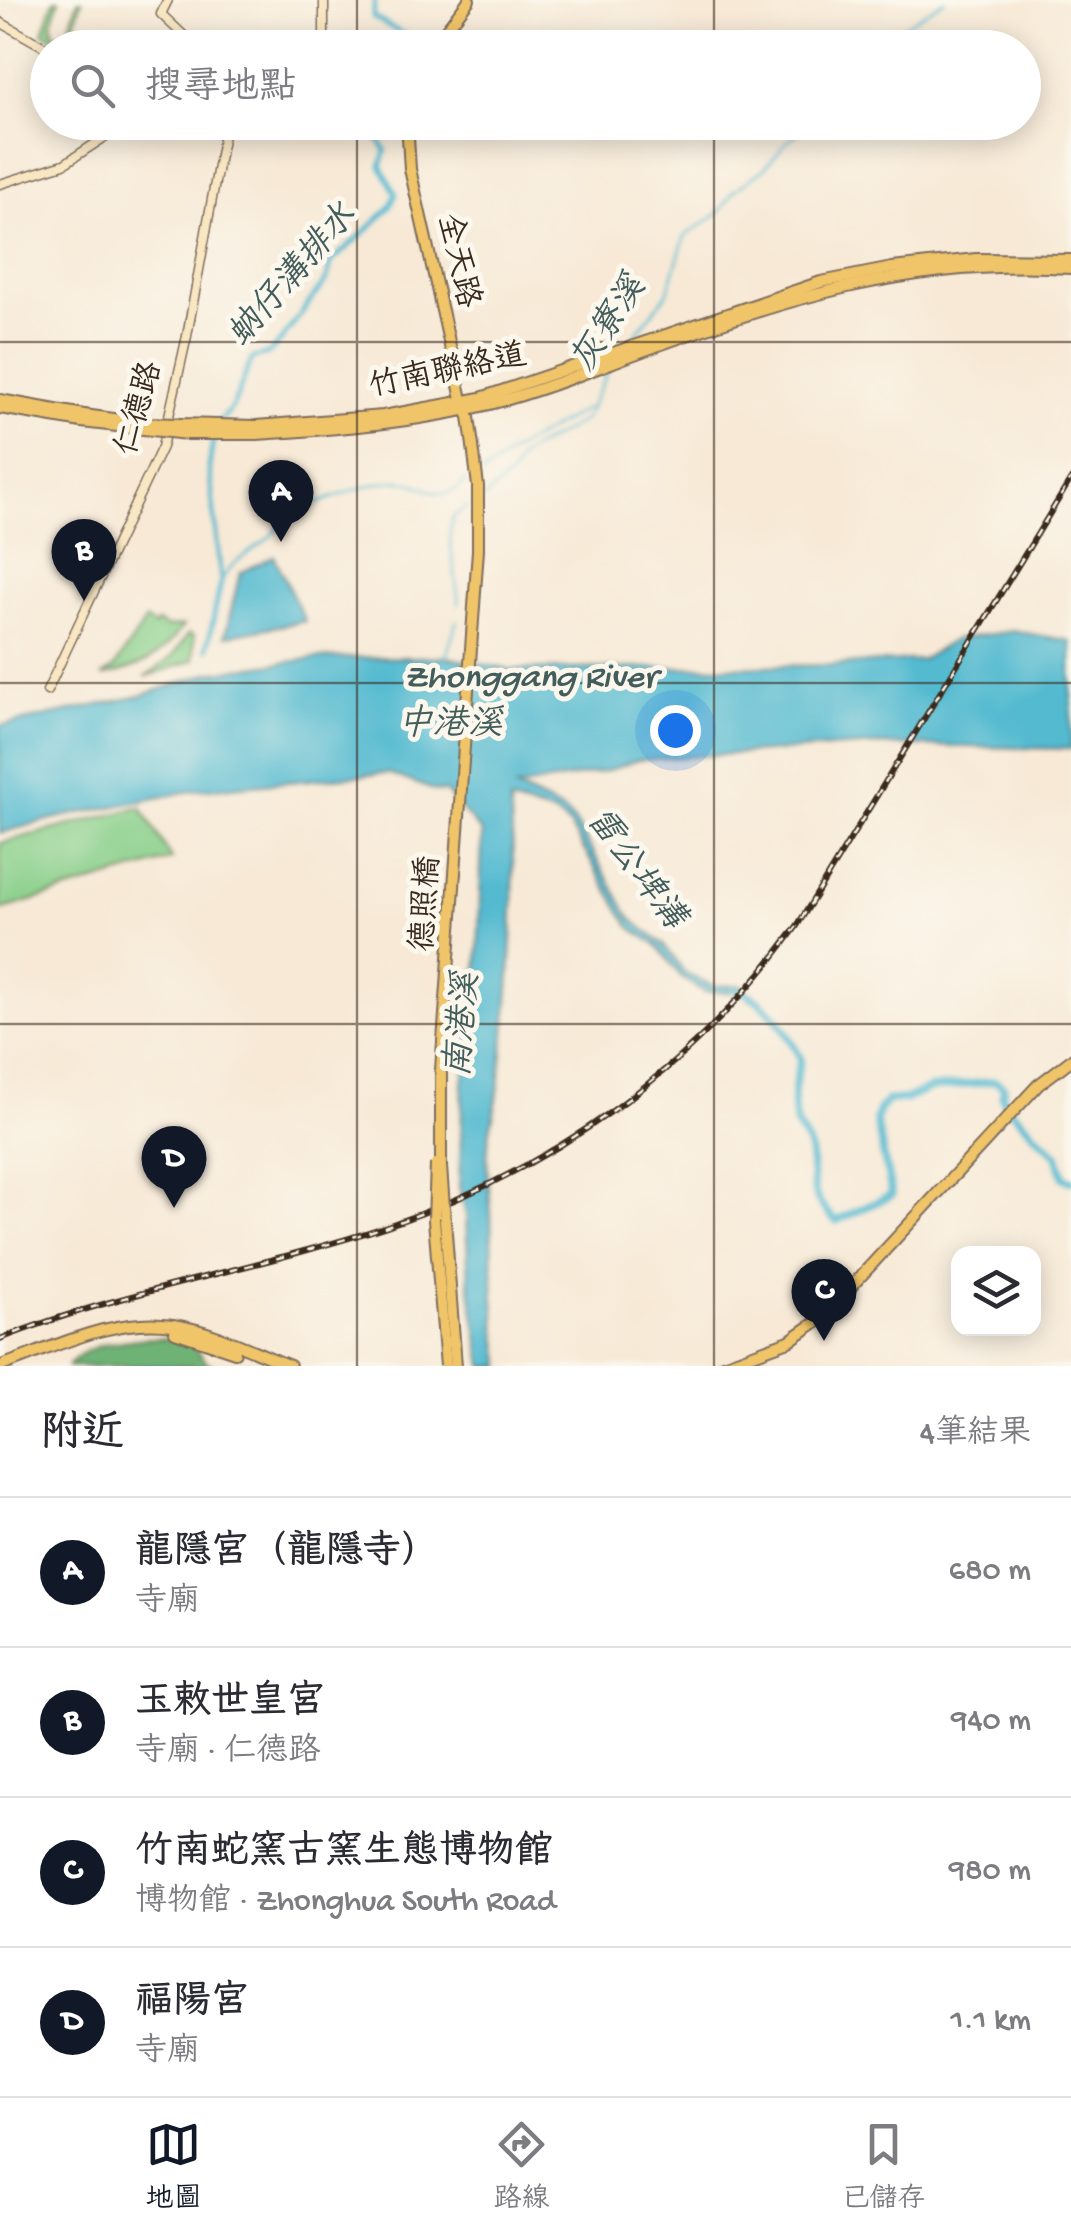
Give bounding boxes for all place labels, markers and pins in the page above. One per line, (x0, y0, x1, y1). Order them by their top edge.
pin: A (248, 460, 314, 542)
pin: B (52, 518, 116, 601)
pin: D (142, 1126, 206, 1208)
pin: C (792, 1258, 856, 1341)

